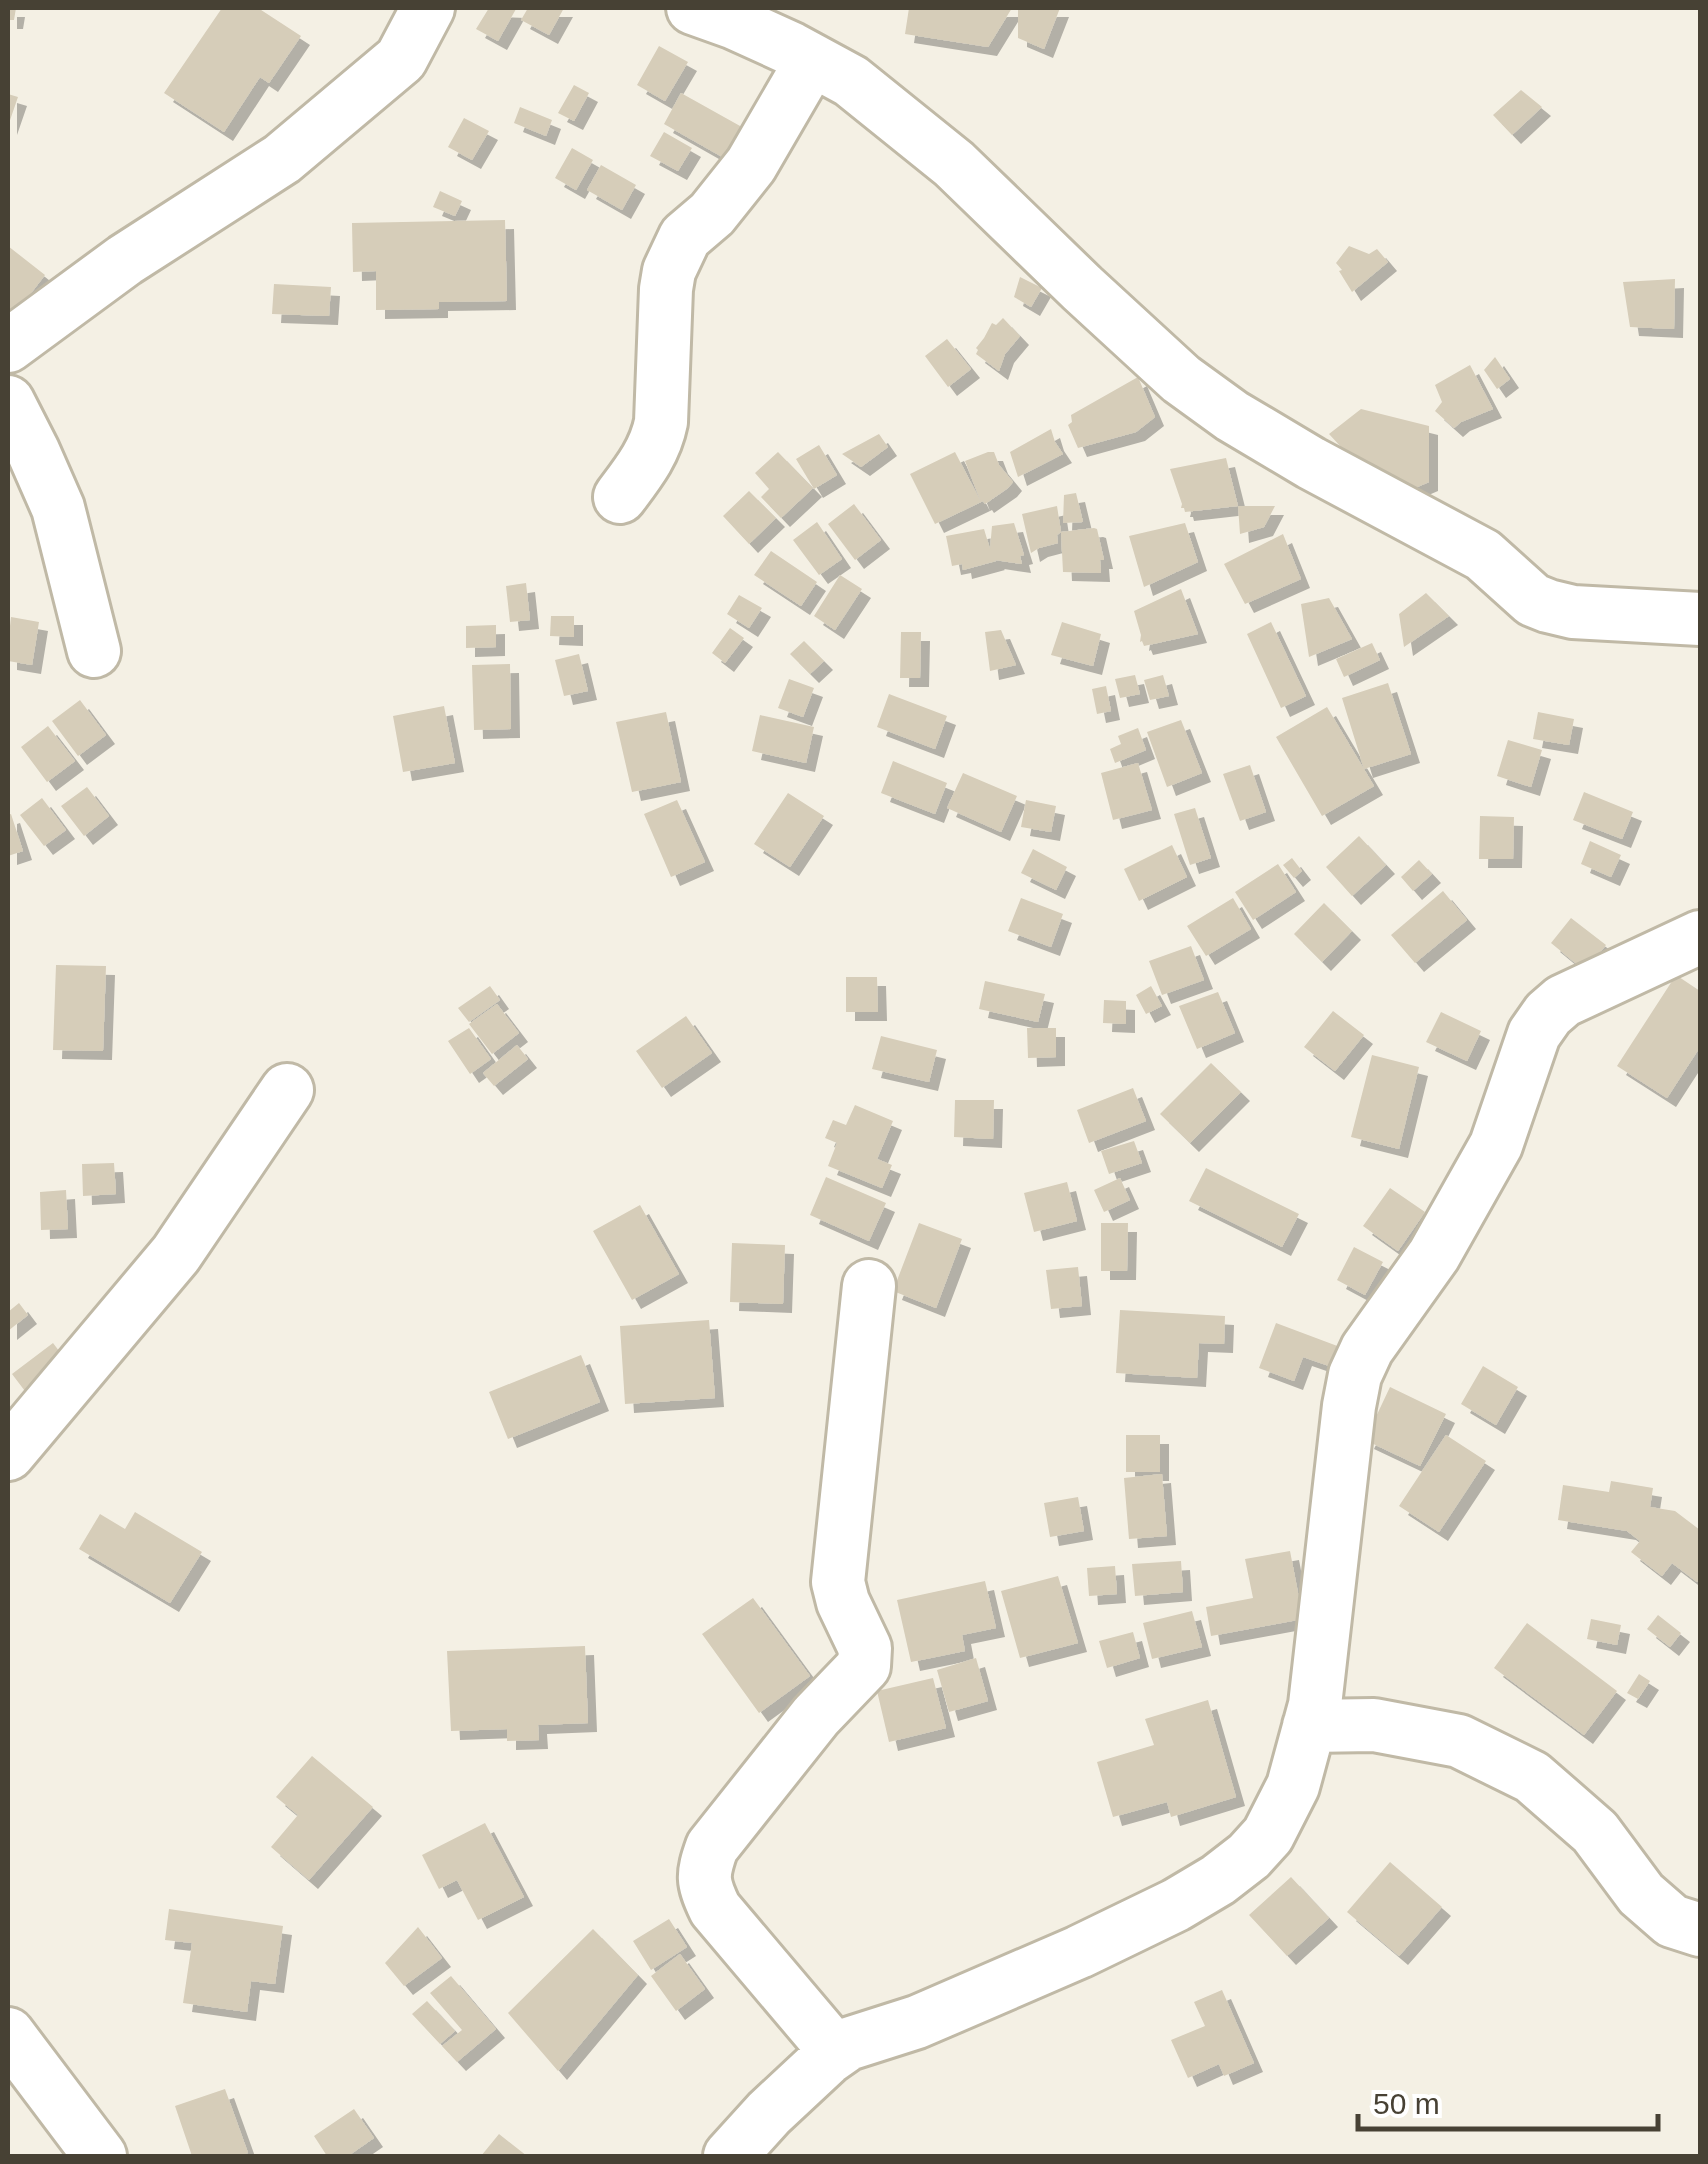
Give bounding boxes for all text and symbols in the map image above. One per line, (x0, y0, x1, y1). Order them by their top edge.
scale bar (1358, 2069, 1658, 2131)
text: 50 m (1373, 2087, 1440, 2120)

